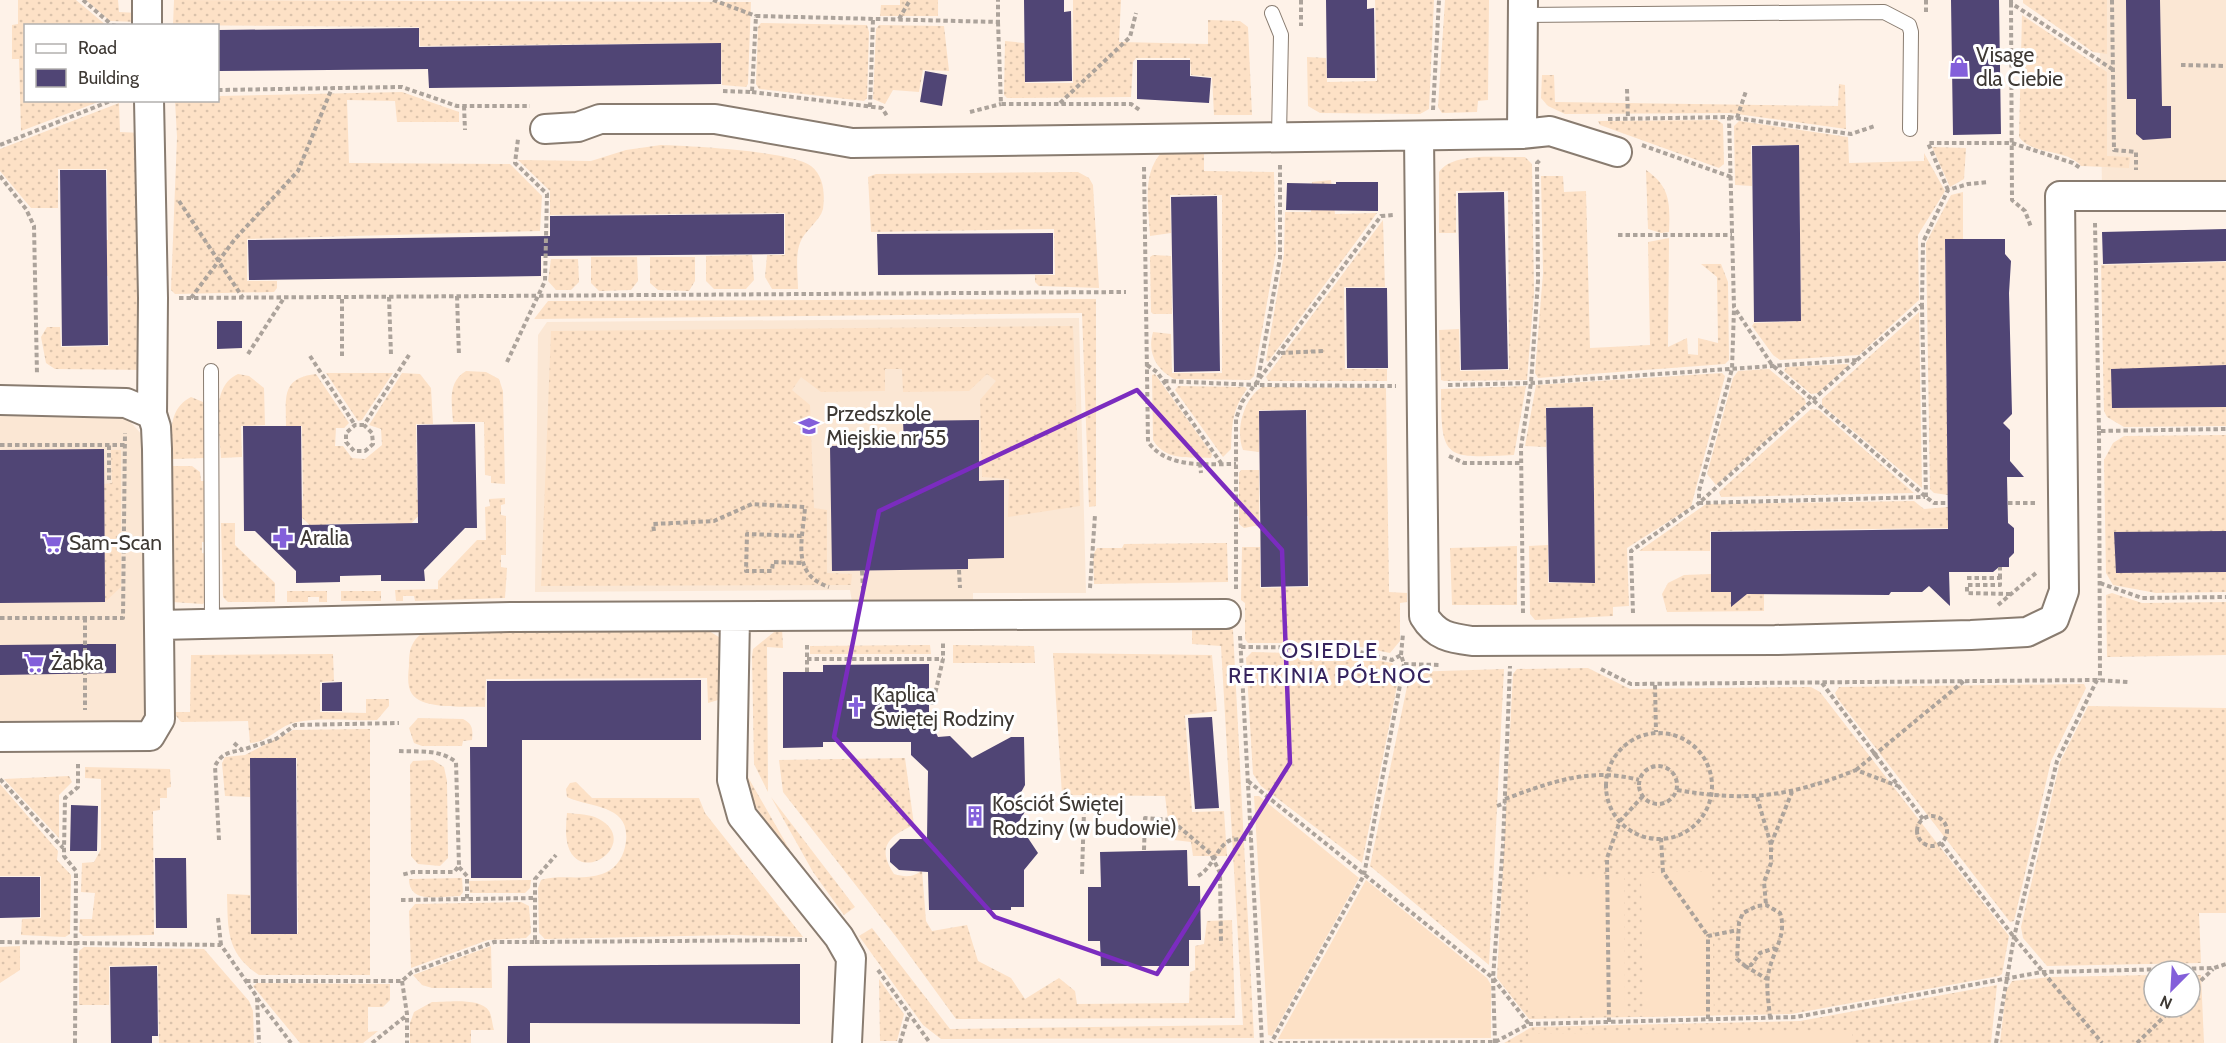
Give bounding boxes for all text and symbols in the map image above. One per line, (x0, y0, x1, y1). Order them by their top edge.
legend (24, 24, 219, 102)
text: Road (78, 37, 117, 59)
place label: Visage dla Ciebie (1976, 42, 2063, 91)
shop icon: Visage dla Ciebie (1947, 55, 1971, 79)
text: Building (78, 67, 140, 89)
place label: Przedszkole Miejskie nr 55 (826, 401, 946, 451)
school or university icon: Przedszkole Miejskie nr 55 (797, 414, 821, 438)
place label: Aralia (300, 525, 349, 550)
pharmacy icon: Aralia (271, 526, 295, 550)
place label: Sam-Scan (69, 530, 162, 555)
supermarket icon: Sam-Scan (40, 531, 64, 555)
district label: OSIEDLE RETKINIA PÓŁNOC (1228, 637, 1432, 689)
place label: Żabka (51, 650, 104, 675)
supermarket icon: Żabka (22, 651, 46, 675)
place label: Kaplica Świętej Rodziny (873, 682, 1015, 732)
church icon: Kaplica Świętej Rodziny (844, 695, 868, 719)
place label: Kościół Świętej Rodziny (w budowie) (992, 791, 1177, 840)
building icon: Kościół Świętej Rodziny (w budowie) (963, 804, 987, 828)
north arrow (2142, 959, 2202, 1019)
text: N (2157, 991, 2175, 1013)

